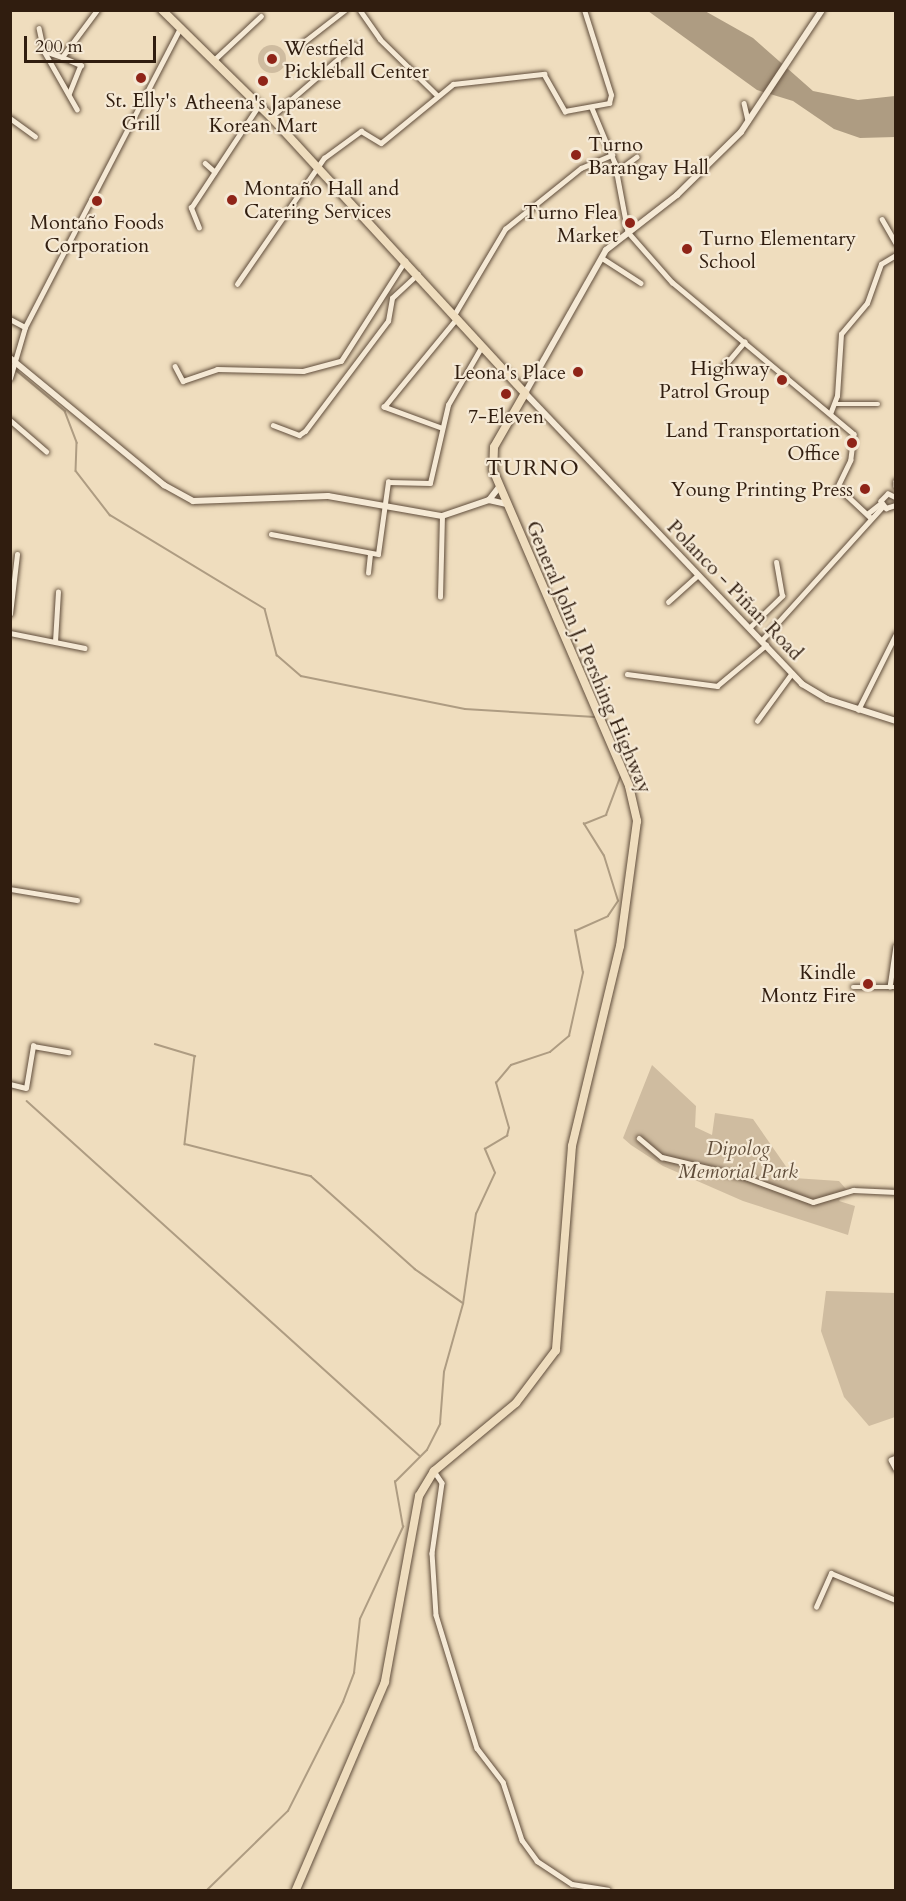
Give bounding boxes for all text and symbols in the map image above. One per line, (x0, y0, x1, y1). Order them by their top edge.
scale bar (27, 24, 159, 62)
text: 200 m (35, 34, 83, 59)
place label: Westfield Pickleball Center (284, 36, 429, 83)
marker: Westfield Pickleball Center (265, 52, 279, 66)
marker: St. Elly's Grill (134, 71, 148, 85)
marker: Atheena's Japanese Korean Mart (256, 74, 270, 88)
place label: St. Elly's Grill (105, 88, 177, 135)
place label: Atheena's Japanese Korean Mart (184, 90, 342, 137)
place label: Turno Barangay Hall (588, 132, 709, 179)
marker: Turno Barangay Hall (569, 148, 583, 162)
place label: Montaño Hall and Catering Services (244, 176, 399, 223)
marker: Montaño Hall and Catering Services (225, 193, 239, 207)
marker: Montaño Foods Corporation (90, 194, 104, 208)
place label: Turno Flea Market (523, 200, 618, 247)
place label: Montaño Foods Corporation (30, 210, 164, 257)
marker: Turno Flea Market (623, 216, 637, 230)
place label: Turno Elementary School (699, 226, 856, 273)
marker: Turno Elementary School (680, 242, 694, 256)
place label: Highway Patrol Group (659, 356, 770, 403)
place label: Leona's Place (454, 360, 566, 384)
marker: Leona's Place (571, 365, 585, 379)
marker: Highway Patrol Group (775, 373, 789, 387)
marker: 7-Eleven (499, 387, 513, 401)
place label: 7-Eleven (468, 404, 544, 428)
place label: Land Transportation Office (665, 419, 840, 466)
marker: Land Transportation Office (845, 436, 859, 450)
district label: TURNO (486, 456, 580, 482)
place label: Young Printing Press (671, 477, 853, 501)
marker: Young Printing Press (858, 482, 872, 496)
street label: Polanco - Piñan Road (662, 515, 808, 665)
street label: General John J. Pershing Highway (521, 517, 657, 797)
place label: Kindle Montz Fire (761, 960, 856, 1007)
marker: Kindle Montz Fire (861, 977, 875, 991)
park label: Dipolog Memorial Park (678, 1136, 798, 1183)

